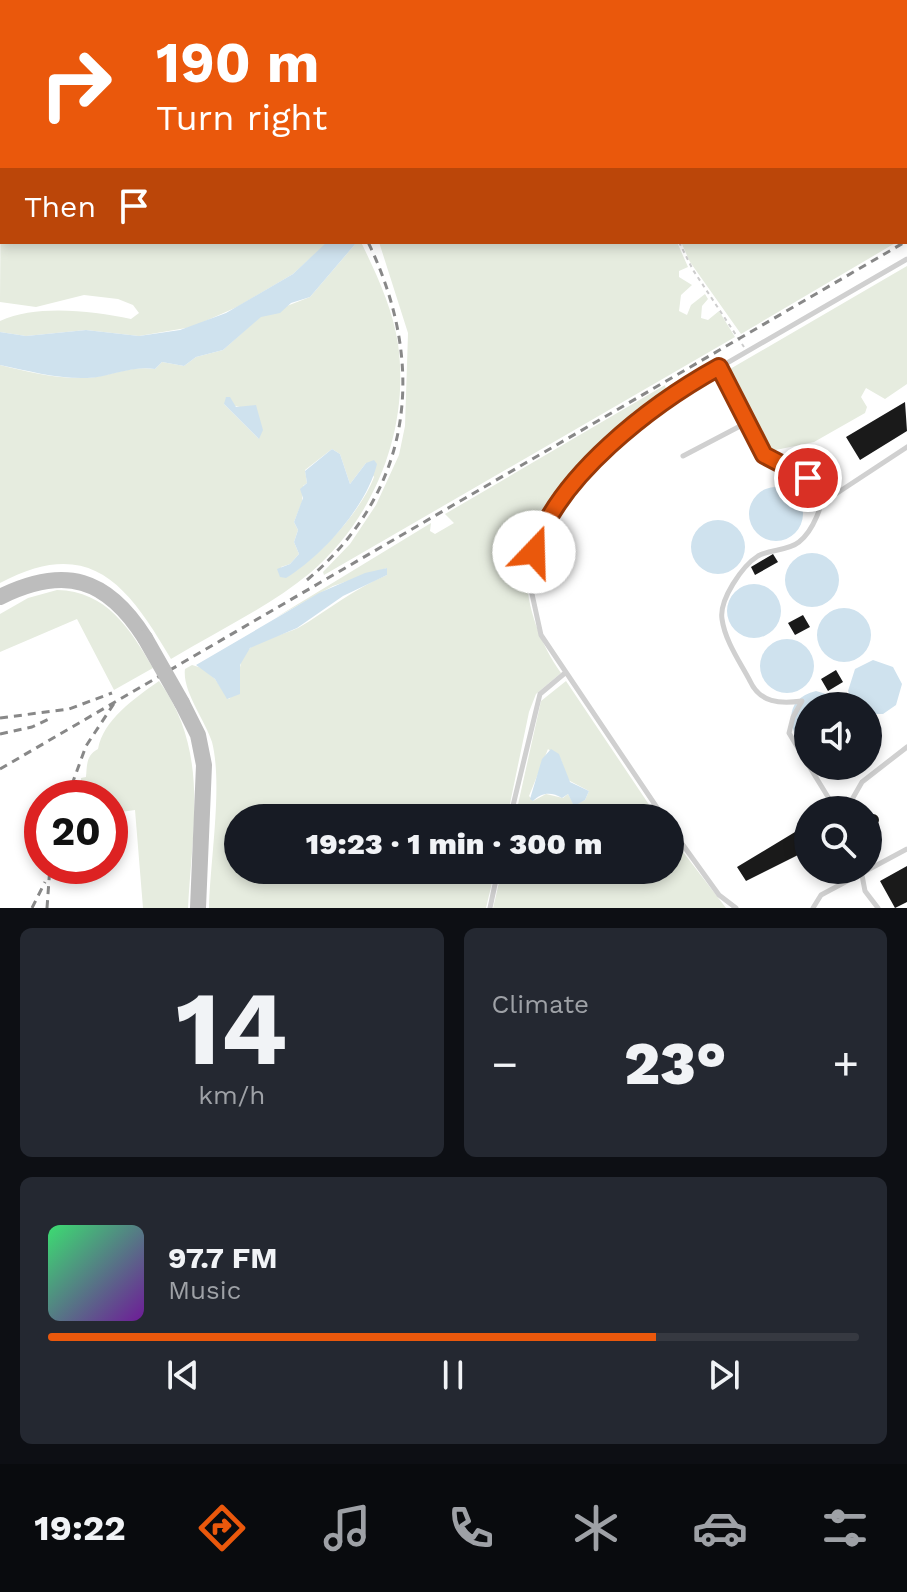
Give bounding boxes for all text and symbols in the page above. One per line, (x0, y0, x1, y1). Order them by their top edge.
text: 190 m (156, 30, 319, 96)
icon: right (24, 32, 128, 136)
text: Turn right (156, 97, 327, 139)
icon: arrive (112, 184, 156, 228)
text: Then (24, 189, 96, 224)
pin (774, 444, 842, 512)
icon: arrive (786, 456, 830, 500)
position arrow (492, 510, 576, 594)
map controls (794, 692, 882, 884)
button: sound (794, 692, 882, 780)
speed limit sign: 20 (24, 780, 128, 884)
button: search (794, 796, 882, 884)
text: 19:23 · 1 min · 300 m (306, 826, 602, 861)
text: 14 (176, 967, 288, 1089)
text: Climate (492, 989, 589, 1019)
text: 23° (624, 1028, 726, 1099)
text: − (492, 1038, 518, 1090)
text: + (832, 1038, 859, 1090)
text: km/h (198, 1080, 265, 1110)
text: 97.7 FM (168, 1240, 277, 1275)
text: Music (168, 1275, 241, 1305)
icon: previous (161, 1353, 205, 1397)
icon: pause (431, 1353, 475, 1397)
icon: next (702, 1353, 746, 1397)
icon: directions (194, 1500, 250, 1556)
icon: music (319, 1500, 375, 1556)
icon: phone (443, 1500, 499, 1556)
icon: climate (568, 1500, 624, 1556)
icon: car (692, 1500, 748, 1556)
icon: filters (817, 1500, 873, 1556)
text: 19:22 (34, 1507, 126, 1549)

